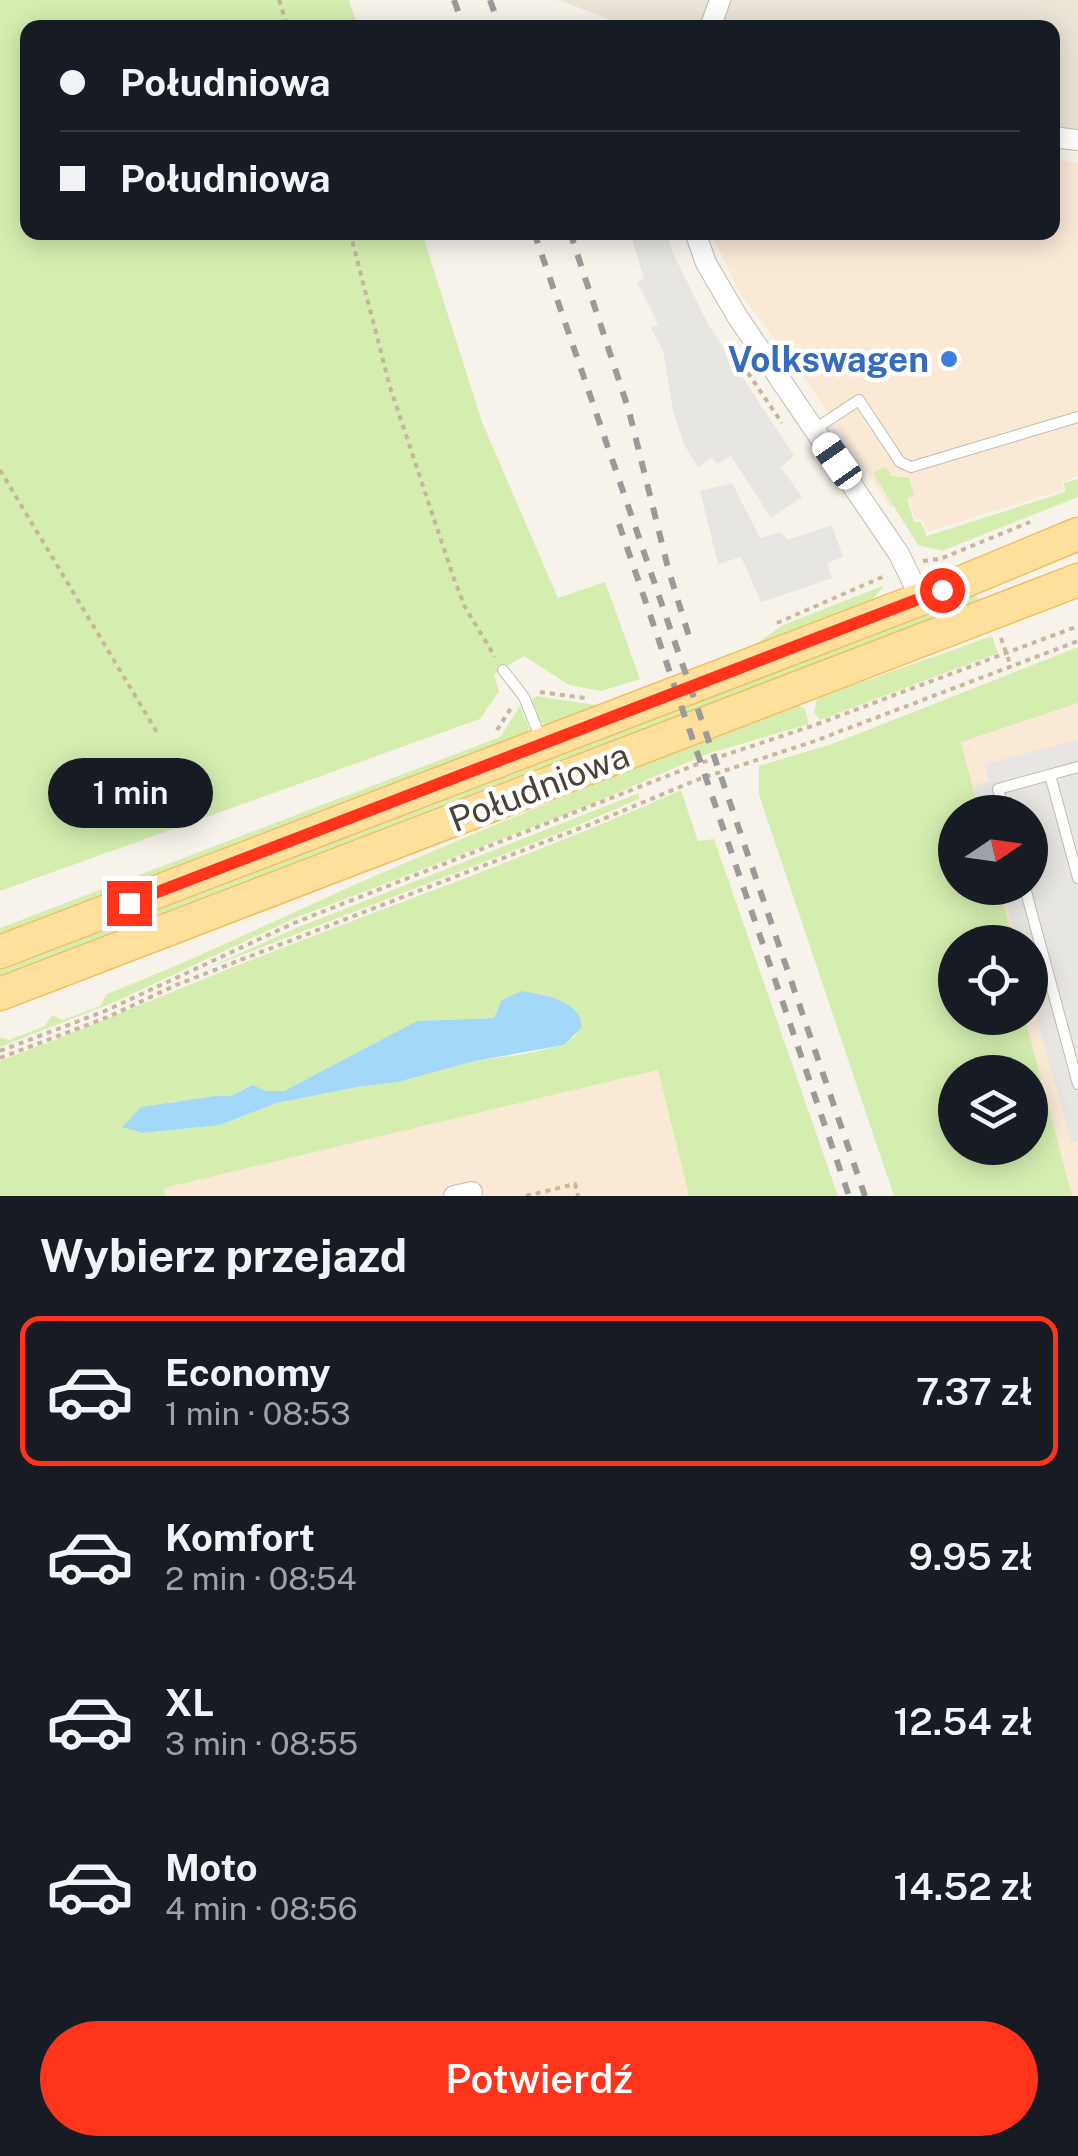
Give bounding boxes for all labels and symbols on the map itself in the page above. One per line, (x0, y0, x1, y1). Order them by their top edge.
place label: Volkswagen (728, 339, 929, 380)
marker: Volkswagen (938, 348, 960, 370)
car (808, 428, 866, 494)
route start (920, 568, 965, 613)
street label: Południowa (443, 734, 635, 840)
callout: 1 min (46, 758, 212, 828)
north arrow (938, 795, 1048, 905)
route end (107, 881, 152, 926)

